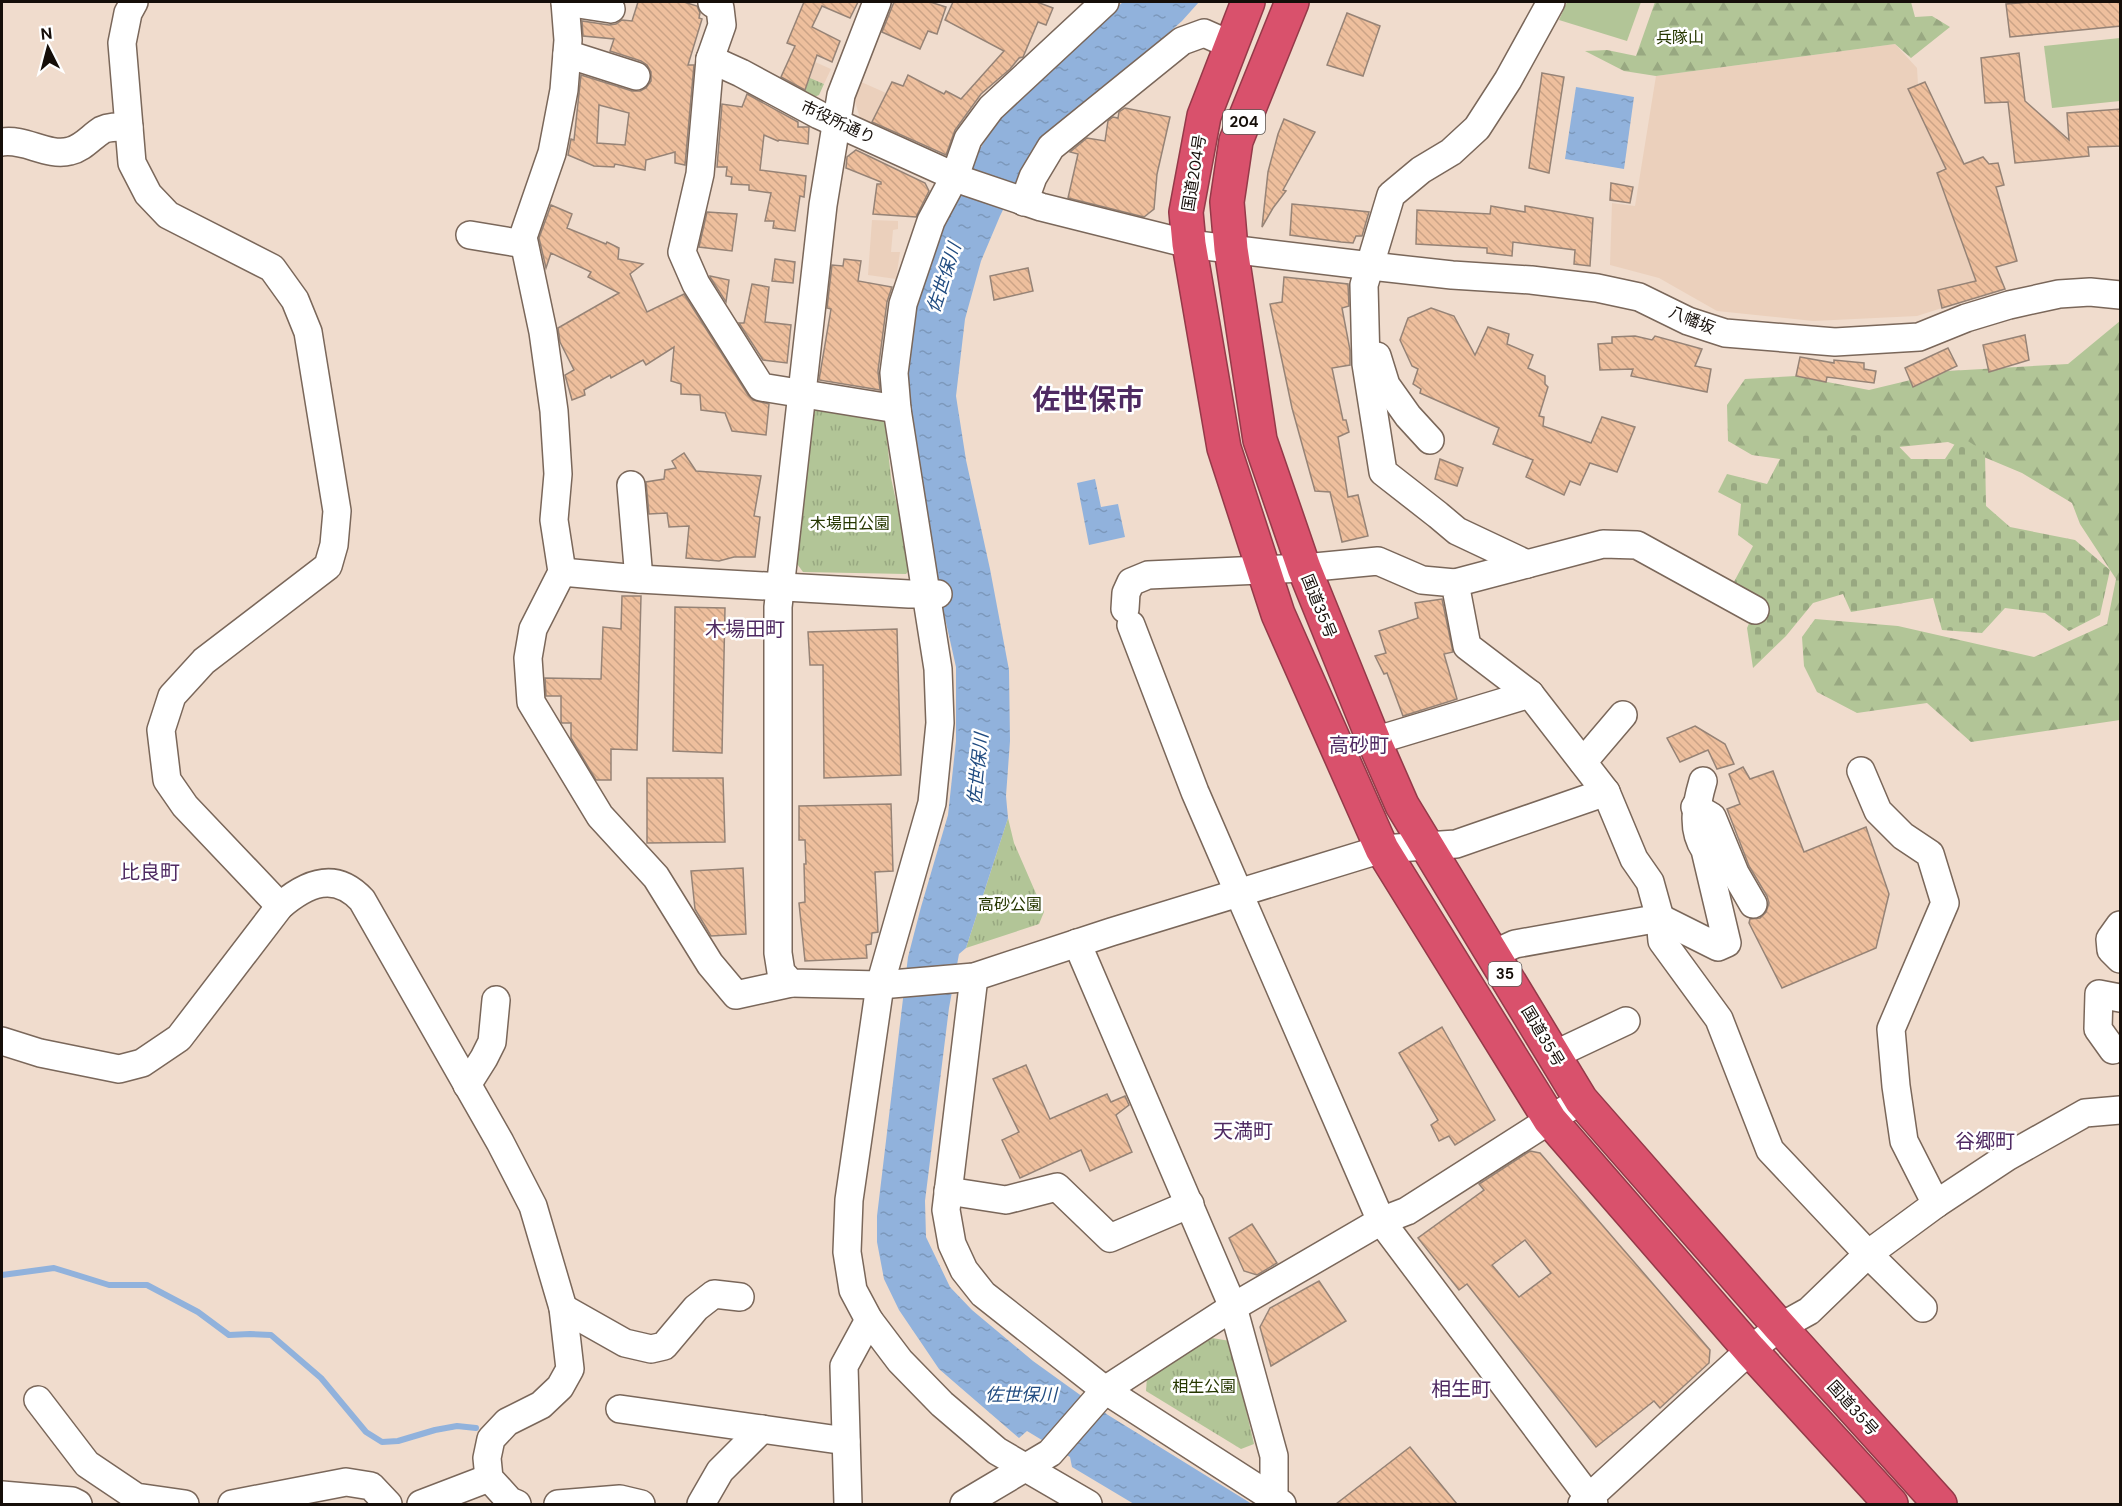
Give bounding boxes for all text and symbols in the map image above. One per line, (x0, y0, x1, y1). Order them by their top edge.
north arrow (18, 18, 78, 78)
text: N (40, 23, 53, 45)
park label: 兵隊山 (1656, 27, 1704, 48)
street label: 市役所通り (797, 96, 879, 148)
road number: 204 (1223, 110, 1265, 134)
street label: 国道204号 (1178, 133, 1210, 213)
water label: 佐世保川 (921, 238, 967, 316)
street label: 八幡坂 (1666, 301, 1718, 339)
district label: 佐世保市 (1032, 381, 1144, 418)
park label: 木場田公園 (810, 513, 890, 534)
street label: 国道35号 (1297, 571, 1341, 641)
district label: 木場田町 (705, 616, 785, 642)
water label: 佐世保川 (962, 730, 994, 806)
district label: 高砂町 (1329, 732, 1389, 758)
district label: 比良町 (120, 859, 180, 885)
park label: 高砂公園 (978, 894, 1042, 915)
road number: 35 (1488, 962, 1522, 986)
street label: 国道35号 (1517, 1002, 1569, 1070)
district label: 天満町 (1213, 1118, 1273, 1144)
district label: 谷郷町 (1955, 1128, 2015, 1154)
park label: 相生公園 (1172, 1376, 1236, 1397)
district label: 相生町 (1431, 1376, 1491, 1402)
street label: 国道35号 (1823, 1376, 1883, 1440)
water label: 佐世保川 (985, 1383, 1059, 1407)

